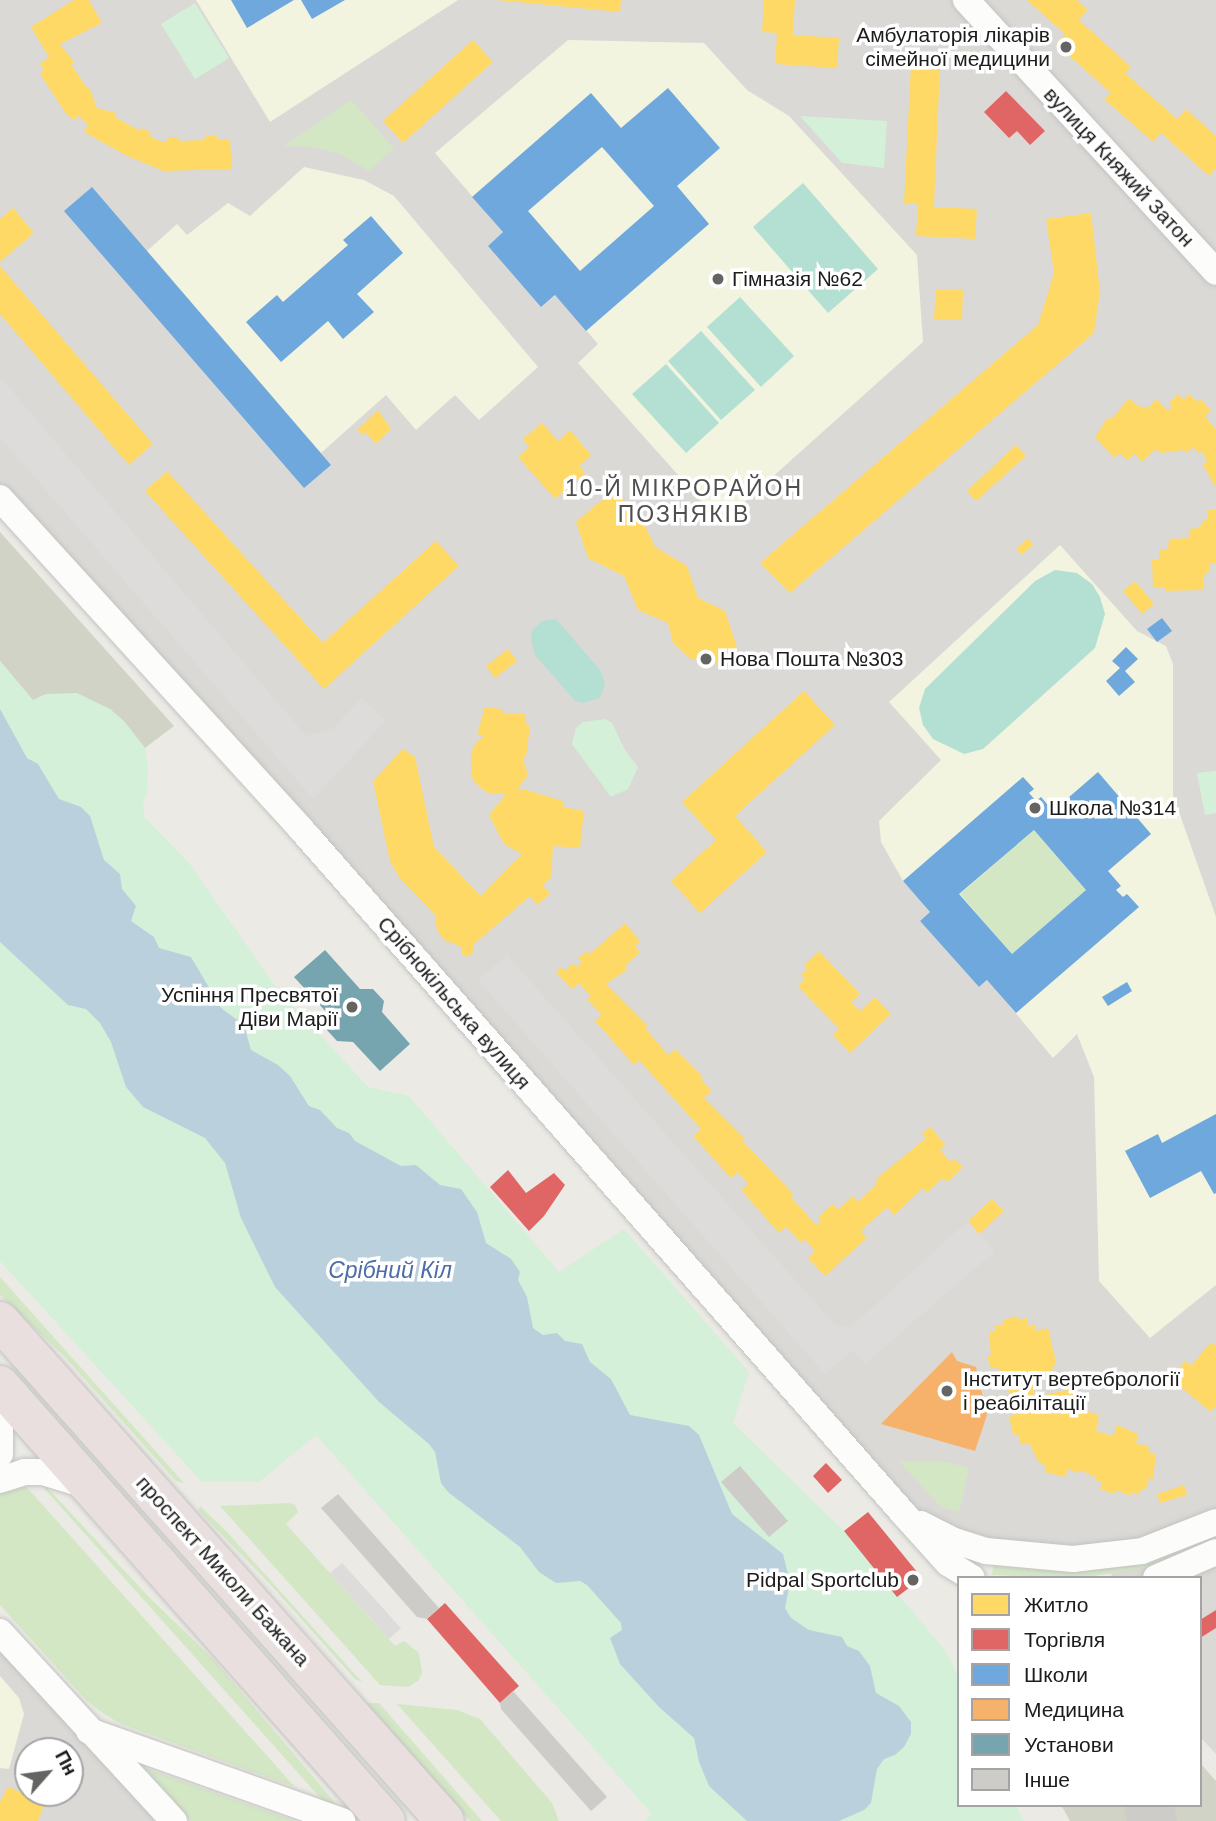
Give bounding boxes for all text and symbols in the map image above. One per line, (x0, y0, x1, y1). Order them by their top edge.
place label: Амбулаторія лікарів сімейної медицини (856, 22, 1050, 72)
marker: Амбулаторія лікарів сімейної медицини (1056, 37, 1076, 57)
street label: вулиця Княжий Затон (1038, 82, 1200, 252)
place label: Гімназія №62 (732, 266, 863, 292)
marker: Гімназія №62 (710, 271, 726, 287)
district label: 10-Й МІКРОРАЙОН ПОЗНЯКІВ (567, 474, 801, 528)
place label: Нова Пошта №303 (720, 646, 903, 672)
marker: Нова Пошта №303 (698, 651, 714, 667)
place label: Школа №314 (1049, 795, 1176, 821)
marker: Школа №314 (1027, 800, 1043, 816)
street label: Срібнокільська вулиця (372, 911, 536, 1095)
place label: Успіння Пресвятої Діви Марії (161, 982, 338, 1032)
marker: Успіння Пресвятої Діви Марії (344, 999, 360, 1015)
water label: Срібний Кіл (328, 1256, 452, 1284)
place label: Інститут вертебрології і реабілітації (963, 1366, 1180, 1416)
marker: Інститут вертебрології і реабілітації (937, 1381, 957, 1401)
street label: проспект Миколи Бажана (131, 1471, 315, 1671)
place label: Pidpal Sportclub (746, 1567, 899, 1593)
marker: Pidpal Sportclub (905, 1572, 921, 1588)
legend (957, 1576, 1202, 1807)
text: Житло (1024, 1593, 1088, 1616)
text: Торгівля (1024, 1628, 1105, 1651)
text: Школи (1024, 1663, 1088, 1686)
text: Медицина (1024, 1698, 1124, 1721)
text: Установи (1024, 1733, 1114, 1756)
north arrow (14, 1737, 84, 1807)
text: Пн (51, 1747, 81, 1779)
text: Інше (1024, 1768, 1070, 1791)

